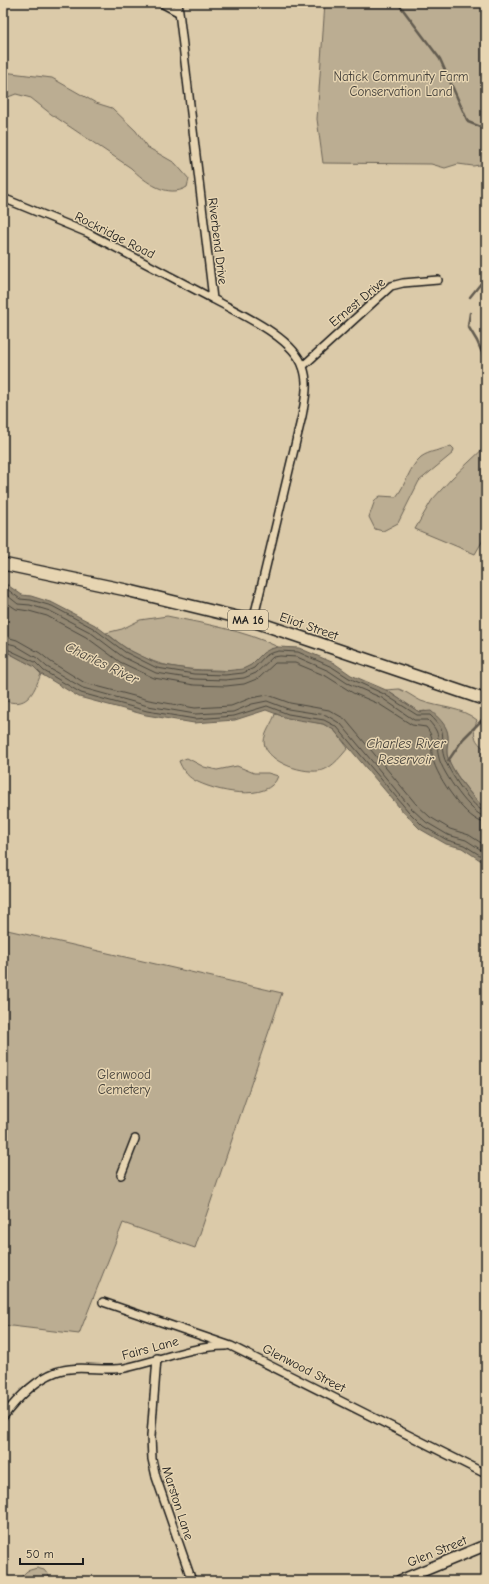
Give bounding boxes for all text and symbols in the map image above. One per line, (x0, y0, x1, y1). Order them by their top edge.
park label: Natick Community Farm Conservation Land (333, 69, 469, 99)
street label: Riverbend Drive (205, 197, 231, 286)
street label: Rockridge Road (72, 208, 158, 262)
street label: Ernest Drive (326, 274, 388, 330)
street label: Eliot Street (278, 609, 341, 643)
road number: MA 16 (228, 610, 268, 630)
water label: Charles River (63, 638, 143, 689)
water label: Charles River Reservoir (366, 735, 447, 768)
park label: Glenwood Cemetery (97, 1067, 151, 1097)
street label: Fairs Lane (120, 1333, 180, 1363)
street label: Glenwood Street (260, 1341, 349, 1396)
street label: Marston Lane (159, 1464, 197, 1542)
street label: Glen Street (405, 1532, 470, 1570)
scale bar (20, 1540, 83, 1566)
text: 50 m (26, 1547, 54, 1561)

